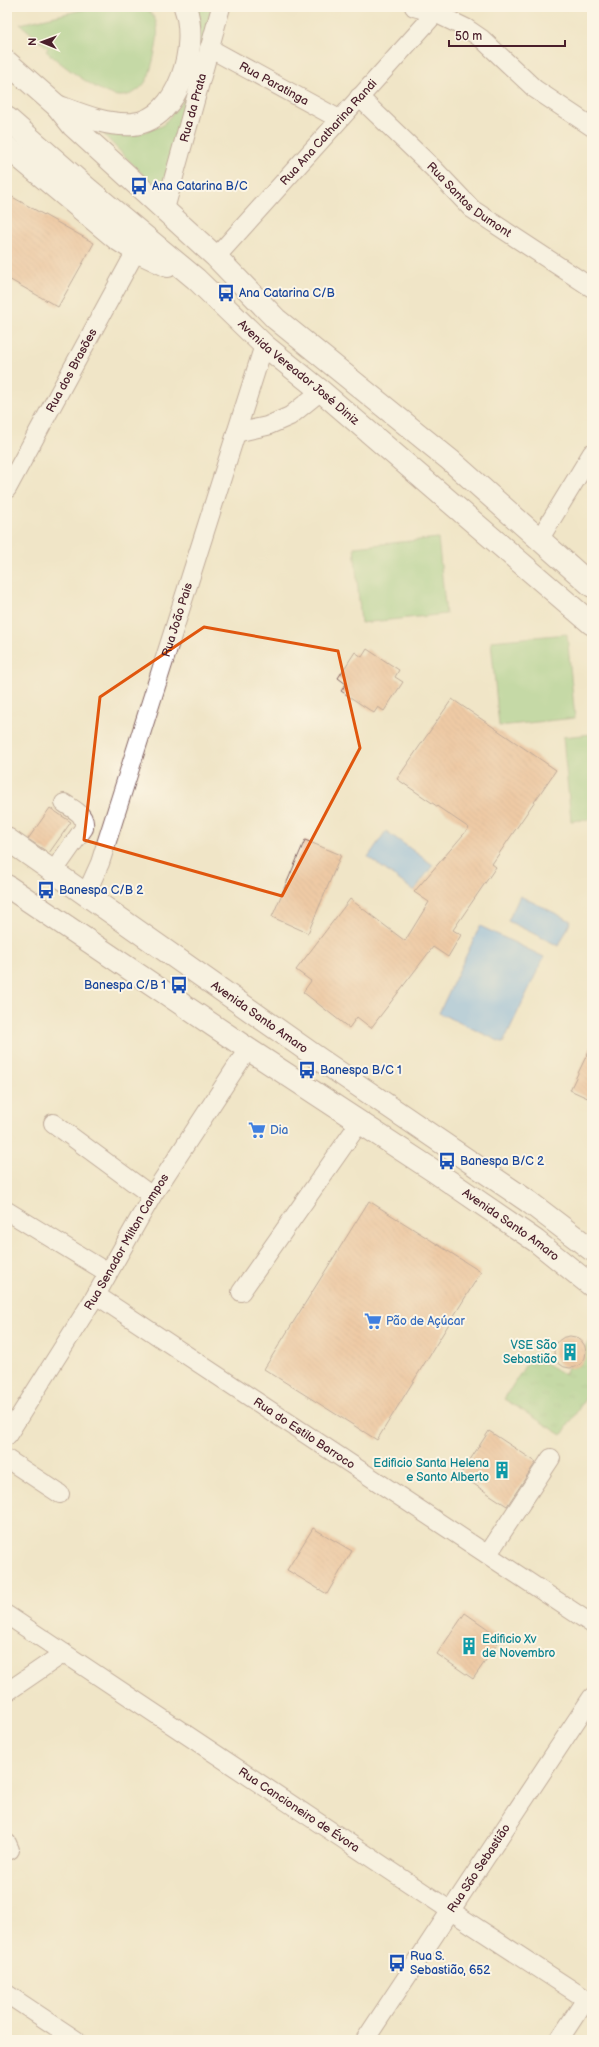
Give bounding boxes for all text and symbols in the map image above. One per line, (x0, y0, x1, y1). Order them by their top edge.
north arrow (22, 22, 62, 62)
scale bar (449, 22, 565, 48)
text: 50 m (455, 29, 482, 44)
text: N (26, 38, 39, 46)
street label: Rua Paratinga (236, 59, 311, 109)
street label: Rua da Prata (177, 72, 210, 144)
street label: Rua Ana Catharina Randi (277, 76, 381, 189)
street label: Rua Santos Dumont (423, 159, 514, 241)
bus stop icon: Ana Catarina B/C (129, 176, 149, 196)
place label: Ana Catarina B/C (152, 179, 248, 194)
bus stop icon: Ana Catarina C/B (216, 283, 236, 303)
place label: Ana Catarina C/B (239, 286, 335, 301)
street label: Avenida Vereador José Diniz (235, 317, 362, 428)
street label: Rua dos Brasões (43, 326, 101, 415)
street label: Rua João Pais (159, 581, 196, 659)
bus stop icon: Banespa C/B 2 (36, 880, 56, 900)
place label: Banespa C/B 2 (59, 883, 143, 898)
bus stop icon: Banespa C/B 1 (169, 975, 189, 995)
place label: Banespa C/B 1 (84, 978, 166, 993)
street label: Avenida Santo Amaro (208, 978, 311, 1057)
bus stop icon: Banespa B/C 1 (297, 1060, 317, 1080)
place label: Banespa B/C 1 (320, 1063, 402, 1078)
supermarket icon: Dia (247, 1120, 267, 1140)
place label: Dia (270, 1123, 289, 1138)
bus stop icon: Banespa B/C 2 (437, 1151, 457, 1171)
place label: Banespa B/C 2 (460, 1154, 544, 1169)
street label: Rua Senador Milton Campos (81, 1171, 173, 1313)
street label: Avenida Santo Amaro (459, 1186, 562, 1265)
supermarket icon: Pão de Açúcar (363, 1311, 383, 1331)
place label: Pão de Açúcar (386, 1314, 465, 1329)
place label: VSE São Sebastião (503, 1338, 557, 1367)
building icon: VSE São Sebastião (560, 1342, 580, 1362)
street label: Rua do Estilo Barroco (250, 1395, 358, 1473)
place label: Edificio Santa Helena e Santo Alberto (373, 1456, 489, 1485)
building icon: Edificio Santa Helena e Santo Alberto (492, 1460, 512, 1480)
place label: Edificio Xv de Novembro (482, 1632, 556, 1661)
building icon: Edificio Xv de Novembro (459, 1636, 479, 1656)
street label: Rua Cancioneiro de Évora (235, 1764, 362, 1856)
street label: Rua São Sebastião (444, 1821, 514, 1916)
place label: Rua S. Sebastião, 652 (410, 1949, 490, 1978)
bus stop icon: Rua S. Sebastião, 652 (387, 1953, 407, 1973)

